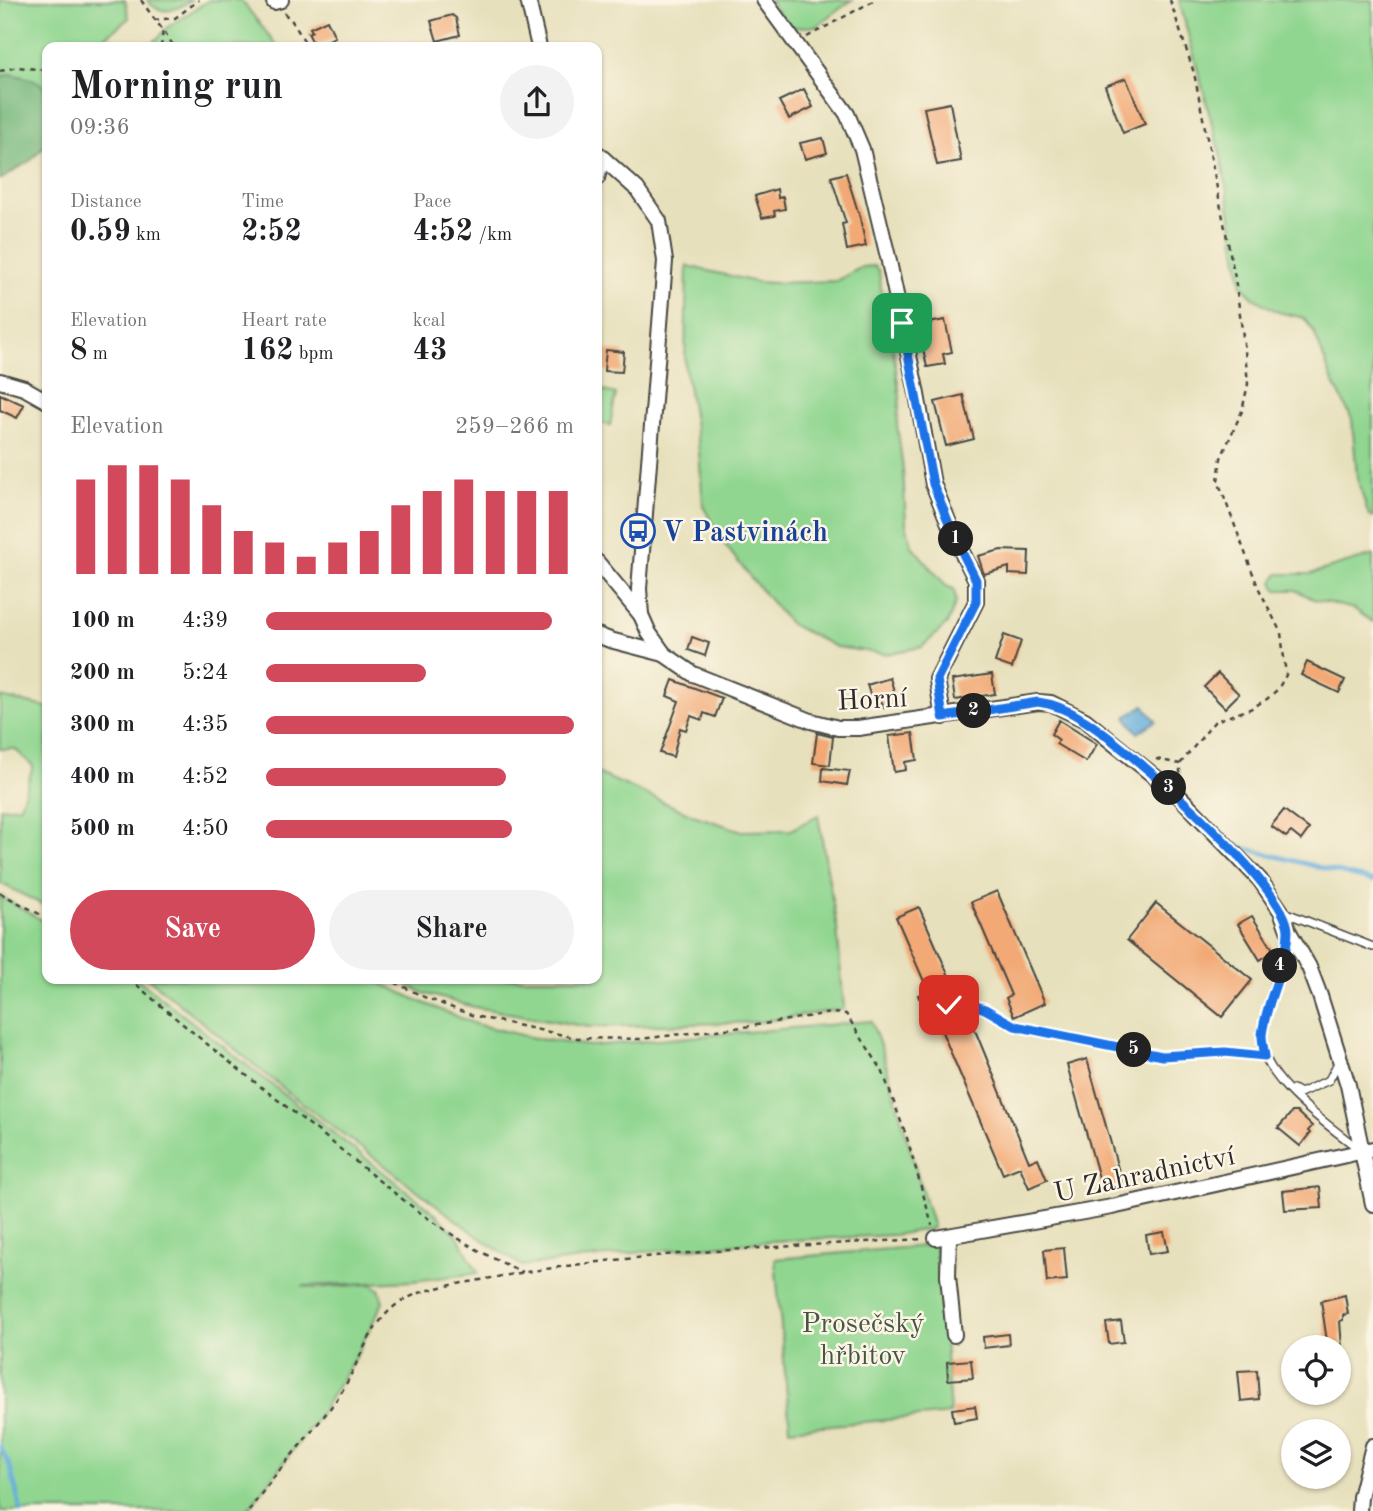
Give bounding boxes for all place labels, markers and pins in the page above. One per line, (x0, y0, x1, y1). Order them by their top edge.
pin (872, 293, 932, 353)
bus stop icon: V Pastvinách (619, 512, 657, 550)
place label: V Pastvinách (662, 520, 828, 548)
pin: 1 (939, 522, 974, 556)
pin: 2 (956, 694, 992, 728)
pin: 3 (1152, 770, 1186, 806)
pin: 4 (1262, 948, 1298, 984)
pin (919, 975, 979, 1035)
pin: 5 (1116, 1032, 1152, 1068)

